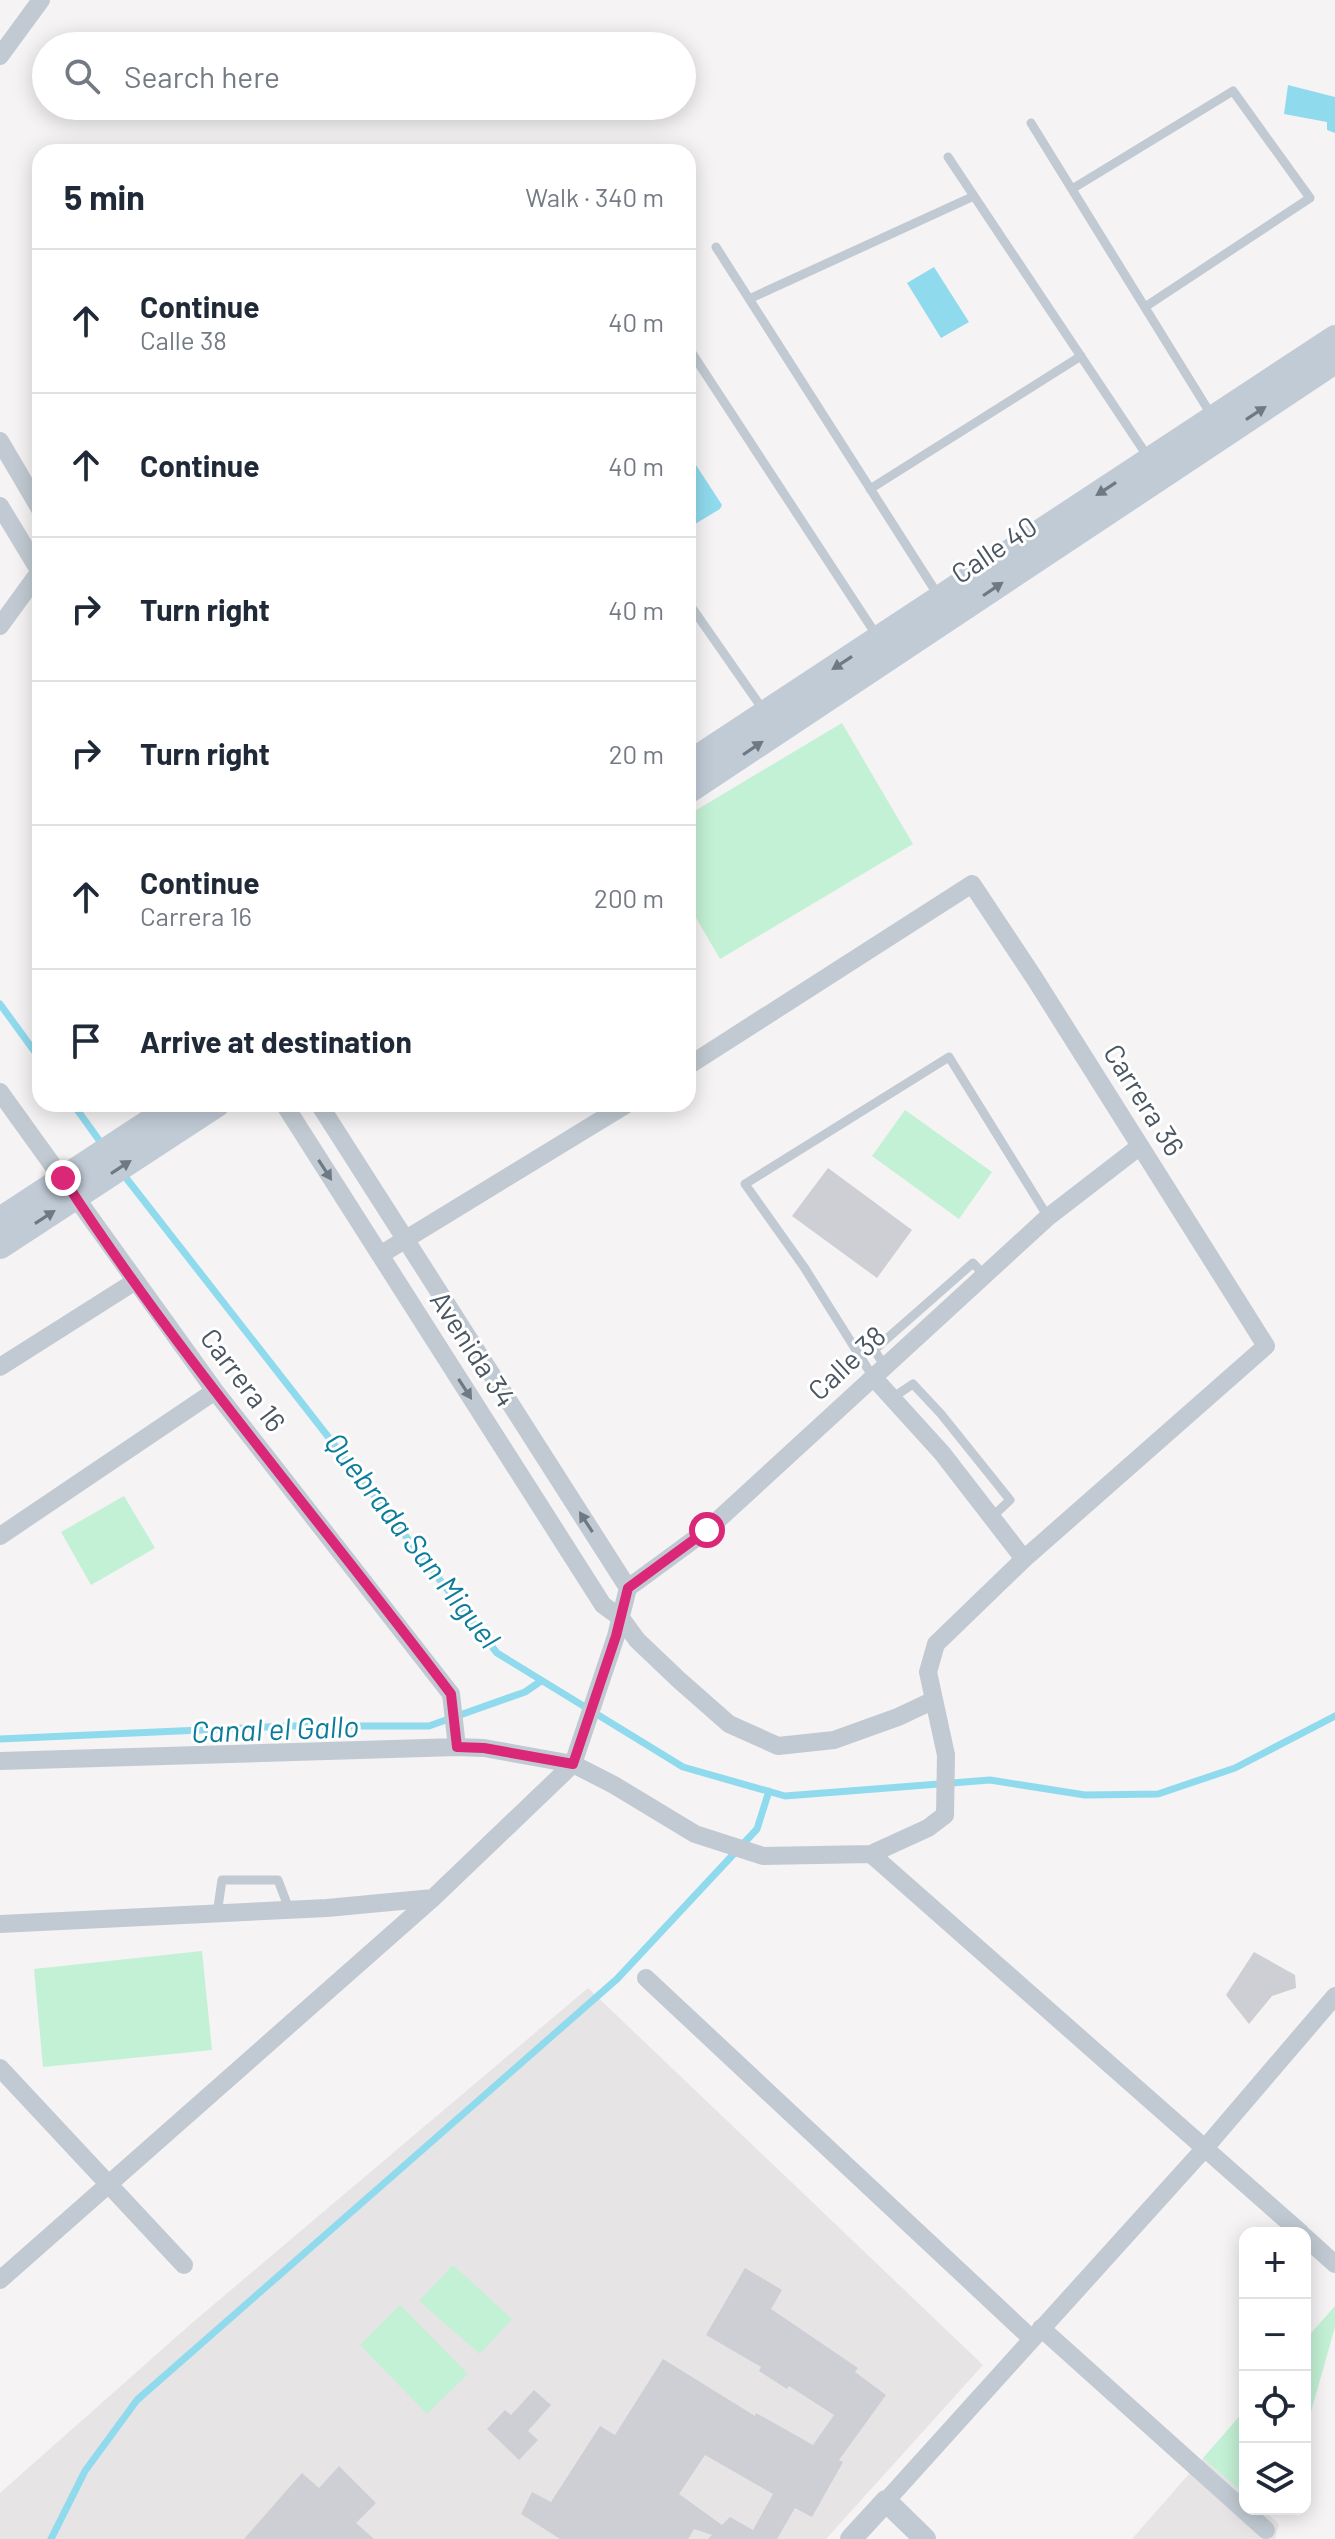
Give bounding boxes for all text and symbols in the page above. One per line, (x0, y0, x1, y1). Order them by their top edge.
search box (32, 32, 696, 120)
icon: search (60, 54, 104, 98)
text: Search here (124, 58, 280, 94)
text: 5 min (64, 176, 145, 217)
text: Walk · 340 m (525, 181, 664, 212)
text: Continue (140, 288, 260, 324)
icon: ahead (64, 299, 108, 343)
text: 40 m (608, 306, 664, 337)
text: Calle 38 (140, 324, 227, 355)
one-way arrow (1245, 405, 1266, 420)
icon: ahead (64, 443, 108, 487)
text: Continue (140, 447, 260, 483)
text: 40 m (608, 450, 664, 481)
one-way arrow (1096, 482, 1117, 497)
street label: Calle 40 (944, 508, 1043, 590)
one-way arrow (982, 582, 1004, 596)
icon: right (64, 587, 108, 631)
text: Turn right (140, 591, 270, 627)
text: 40 m (608, 594, 664, 625)
one-way arrow (832, 655, 853, 670)
icon: right (64, 731, 108, 775)
text: Turn right (140, 735, 270, 771)
text: 20 m (609, 738, 664, 769)
one-way arrow (742, 741, 764, 755)
text: Continue (140, 864, 260, 900)
icon: ahead (64, 875, 108, 919)
text: 200 m (594, 882, 664, 913)
text: Carrera 16 (140, 900, 252, 931)
icon: arrive (64, 1019, 108, 1063)
text: Arrive at destination (140, 1023, 412, 1059)
street label: Carrera 36 (1097, 1037, 1192, 1162)
one-way arrow (318, 1159, 332, 1181)
route end (45, 1160, 81, 1196)
one-way arrow (110, 1160, 132, 1175)
one-way arrow (34, 1210, 56, 1224)
street label: Avenida 34 (424, 1284, 524, 1413)
street label: Calle 38 (801, 1318, 892, 1407)
street label: Carrera 16 (194, 1321, 294, 1438)
one-way arrow (458, 1378, 472, 1400)
water label: Quebrada San Miguel (318, 1425, 509, 1655)
one-way arrow (579, 1512, 594, 1533)
route start (689, 1512, 725, 1548)
water label: Canal el Gallo (190, 1707, 360, 1749)
map controls (1239, 2227, 1311, 2515)
button: + (1239, 2227, 1311, 2299)
button: − (1239, 2299, 1311, 2371)
button: locate (1239, 2371, 1311, 2443)
button: layers (1239, 2443, 1311, 2515)

